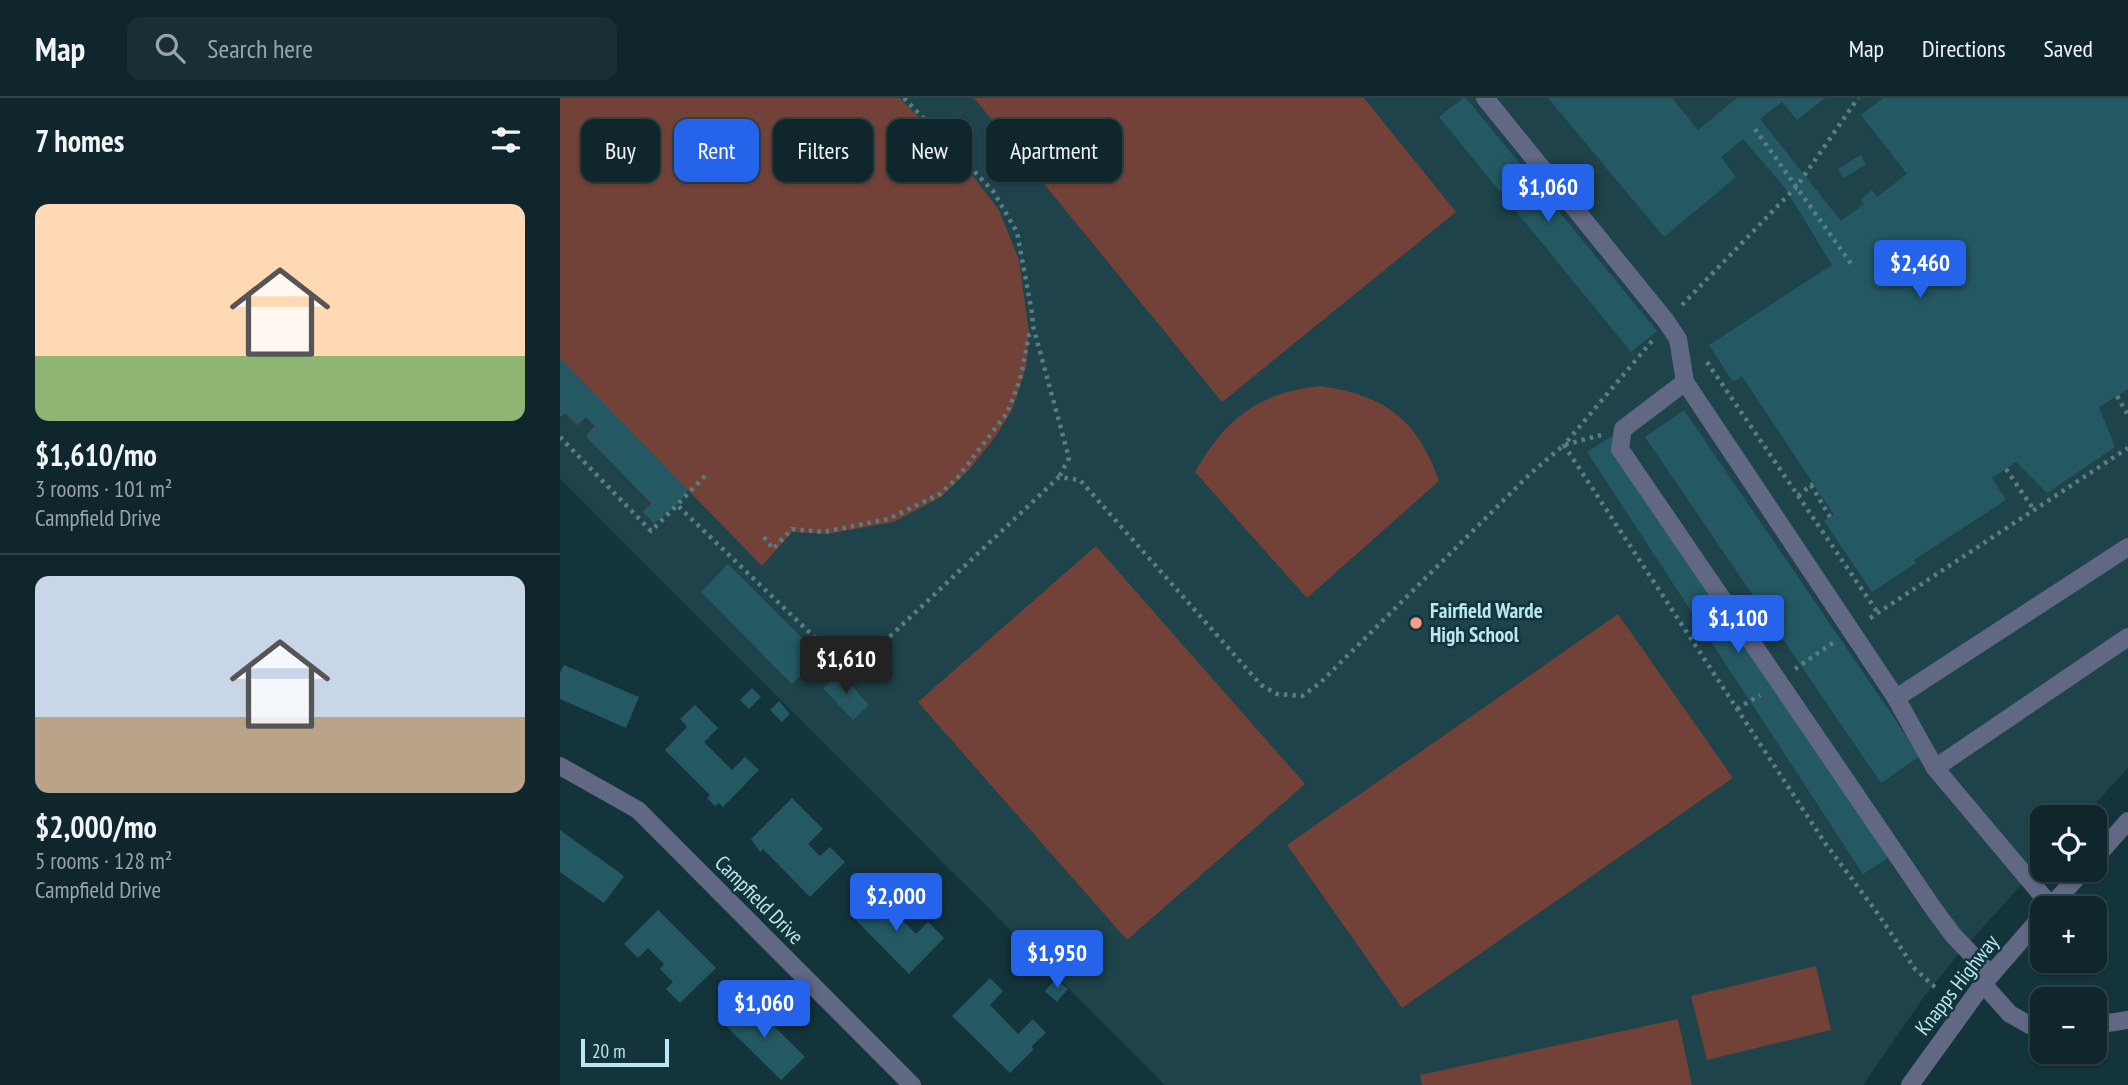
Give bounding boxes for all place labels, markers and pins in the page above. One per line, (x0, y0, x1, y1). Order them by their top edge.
pin: $1,060 (1491, 164, 1605, 224)
pin: $2,460 (1863, 240, 1977, 300)
pin: $1,100 (1681, 596, 1795, 655)
place label: Fairfield Warde High School (1430, 597, 1543, 648)
marker: Fairfield Warde High School (1408, 615, 1424, 631)
pin: $1,610 (789, 636, 903, 696)
pin: $2,000 (839, 874, 953, 933)
pin: $1,950 (1000, 930, 1114, 990)
pin: $1,060 (707, 981, 821, 1040)

